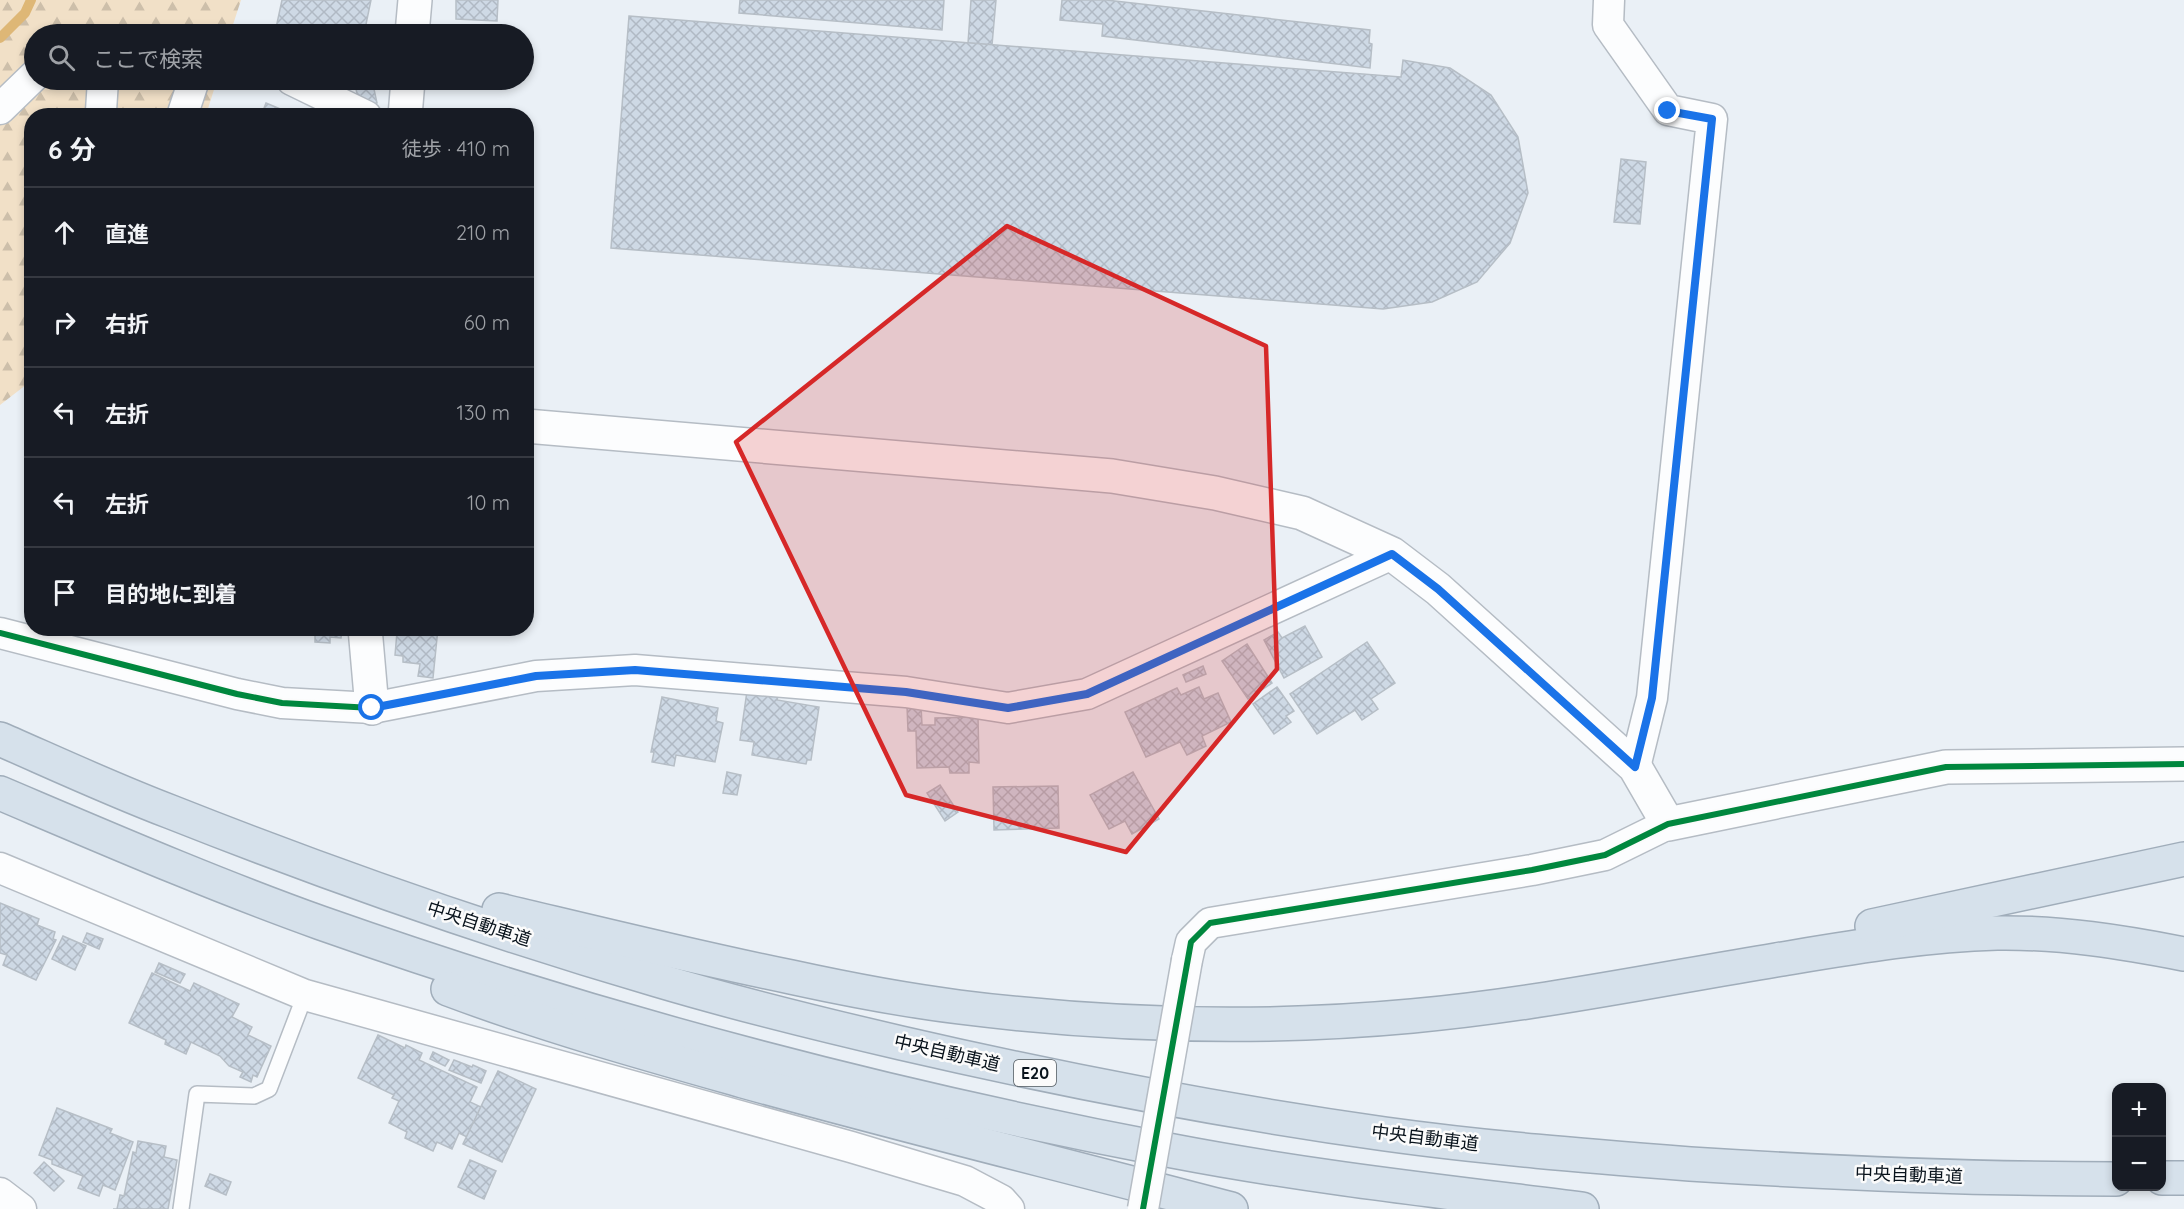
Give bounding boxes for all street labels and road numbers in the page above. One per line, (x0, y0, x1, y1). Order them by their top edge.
street label: 中央自動車道 (424, 896, 534, 951)
street label: 中央自動車道 (892, 1029, 1002, 1076)
road number: E20 (1014, 1060, 1056, 1086)
street label: 中央自動車道 (1370, 1120, 1480, 1155)
street label: 中央自動車道 (1855, 1161, 1963, 1188)

